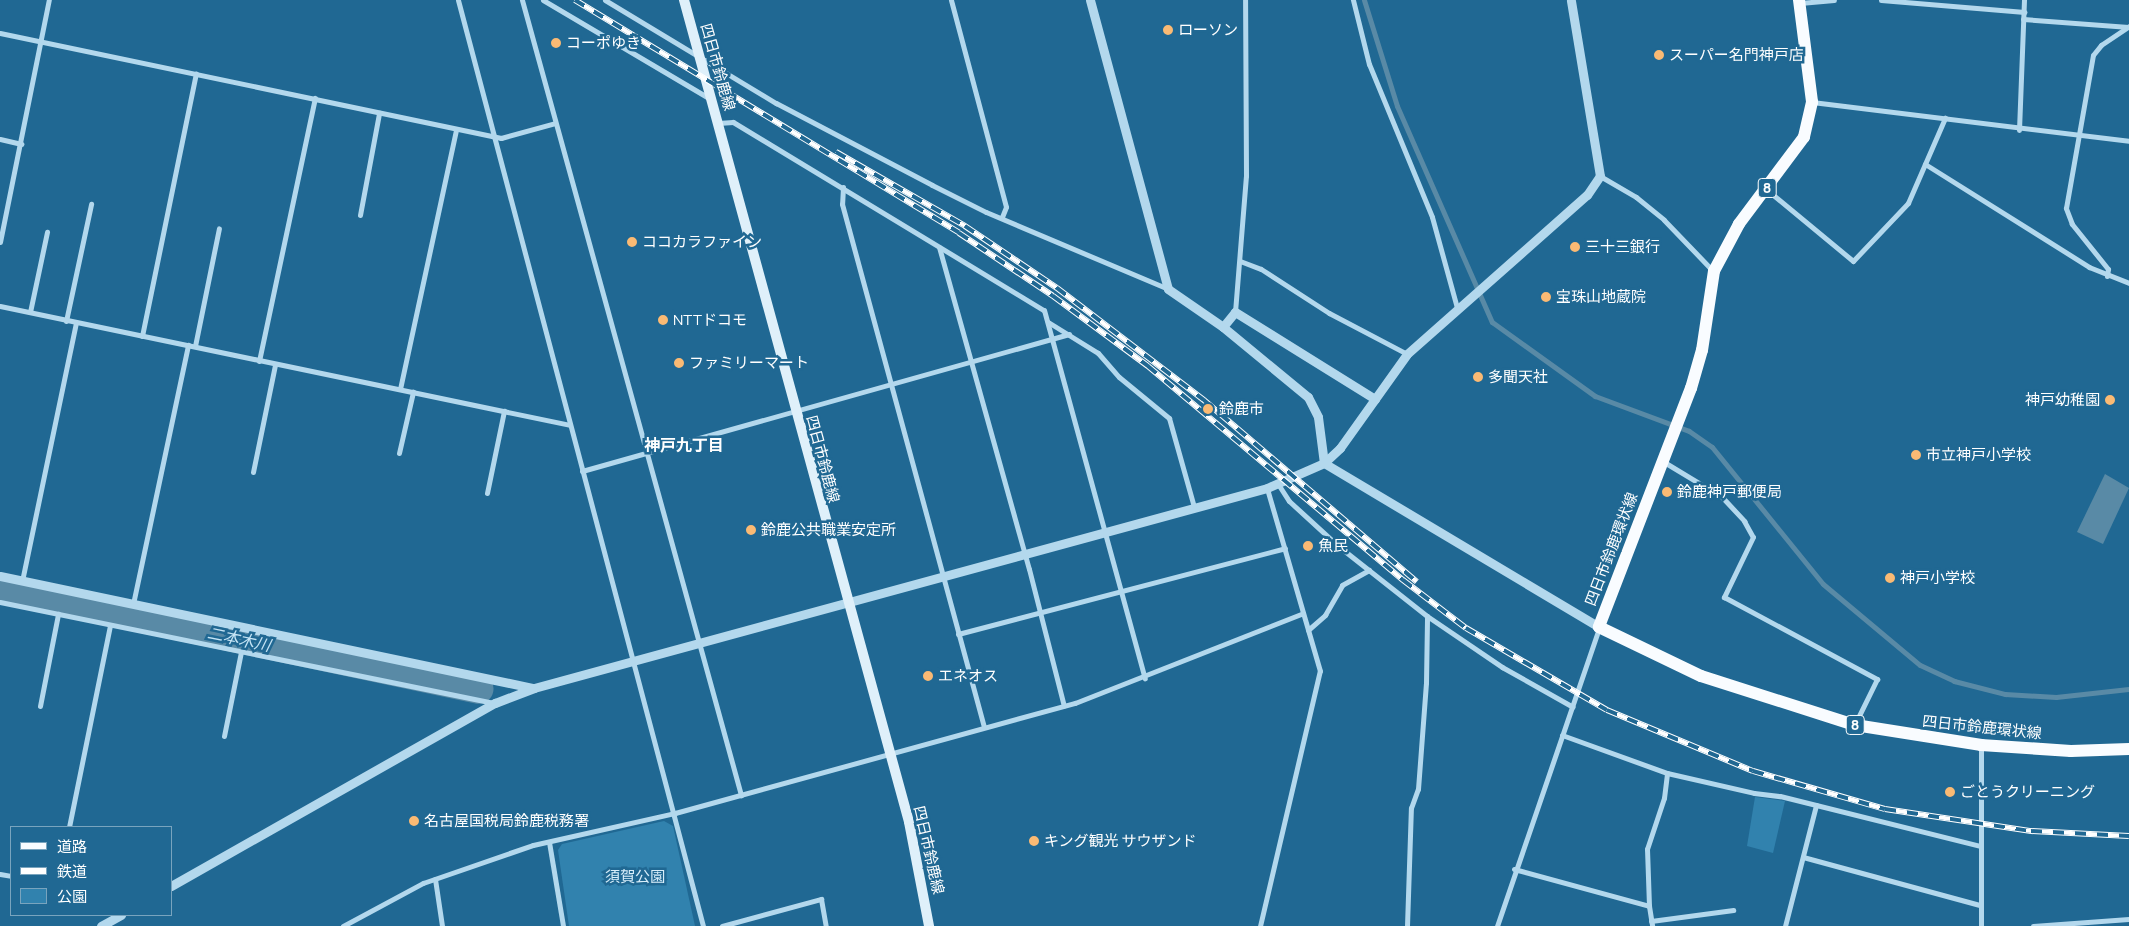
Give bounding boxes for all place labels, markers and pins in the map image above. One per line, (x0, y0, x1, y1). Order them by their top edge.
place label: ローソン (1178, 21, 1238, 39)
marker: ローソン (1162, 24, 1174, 36)
place label: コーポゆき (566, 34, 641, 52)
marker: コーポゆき (550, 37, 562, 49)
place label: スーパー名門神戸店 (1669, 46, 1804, 64)
marker: スーパー名門神戸店 (1653, 49, 1665, 61)
place label: ココカラファイン (642, 233, 762, 251)
marker: ココカラファイン (626, 236, 638, 248)
place label: 三十三銀行 (1585, 238, 1660, 256)
marker: 三十三銀行 (1569, 241, 1581, 253)
place label: 宝珠山地蔵院 (1556, 288, 1646, 306)
marker: 宝珠山地蔵院 (1540, 291, 1552, 303)
place label: NTTドコモ (673, 311, 747, 329)
marker: NTTドコモ (657, 314, 669, 326)
place label: ファミリーマート (689, 354, 809, 372)
marker: ファミリーマート (673, 357, 685, 369)
place label: 多聞天社 (1488, 368, 1548, 386)
marker: 多聞天社 (1472, 371, 1484, 383)
place label: 神戸幼稚園 (2025, 391, 2100, 409)
marker: 神戸幼稚園 (2104, 394, 2116, 406)
place label: 鈴鹿市 (1219, 400, 1264, 418)
marker: 鈴鹿市 (1201, 402, 1215, 416)
place label: 市立神戸小学校 (1926, 446, 2031, 464)
marker: 市立神戸小学校 (1910, 449, 1922, 461)
place label: 鈴鹿神戸郵便局 (1677, 483, 1782, 501)
marker: 鈴鹿神戸郵便局 (1661, 486, 1673, 498)
place label: 鈴鹿公共職業安定所 (761, 521, 896, 539)
marker: 鈴鹿公共職業安定所 (745, 524, 757, 536)
place label: 魚民 (1318, 537, 1348, 555)
marker: 魚民 (1302, 540, 1314, 552)
place label: 神戸小学校 (1900, 569, 1975, 587)
marker: 神戸小学校 (1884, 572, 1896, 584)
place label: エネオス (938, 667, 998, 685)
marker: エネオス (922, 670, 934, 682)
place label: ごとうクリーニング (1960, 783, 2095, 801)
marker: ごとうクリーニング (1944, 786, 1956, 798)
place label: 名古屋国税局鈴鹿税務署 (424, 812, 589, 830)
marker: 名古屋国税局鈴鹿税務署 (408, 815, 420, 827)
place label: キング観光 サウザンド (1044, 832, 1197, 850)
marker: キング観光 サウザンド (1028, 835, 1040, 847)

